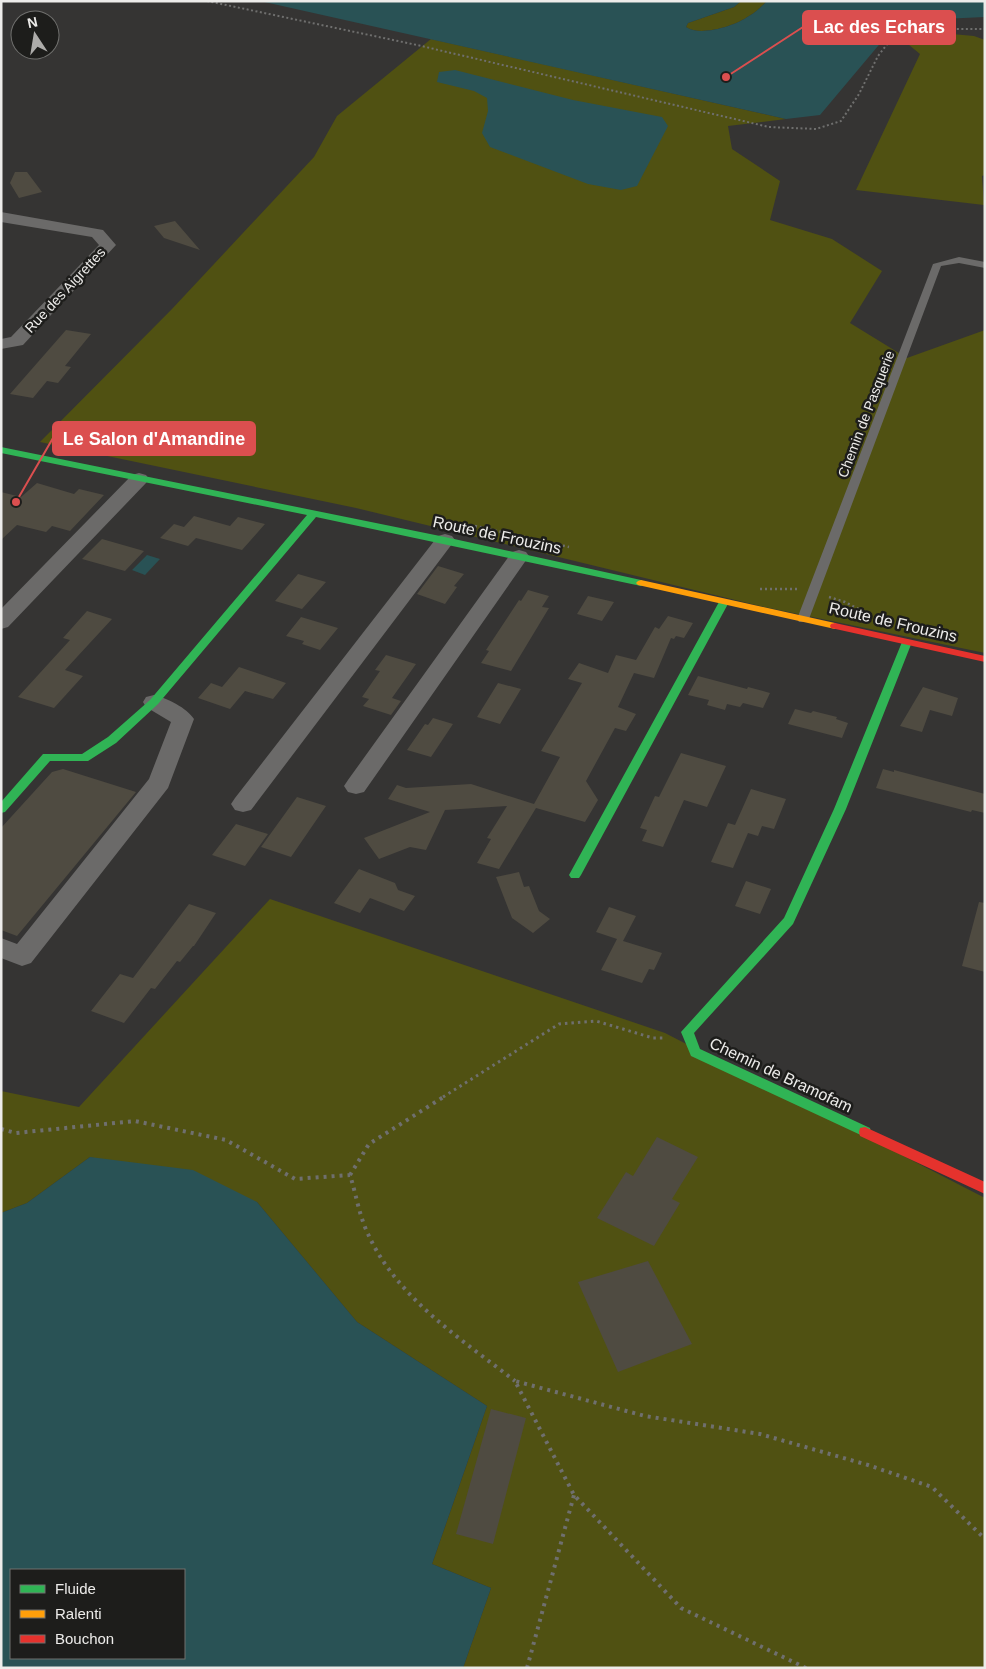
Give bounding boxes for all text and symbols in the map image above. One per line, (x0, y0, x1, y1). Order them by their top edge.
north arrow (10, 10, 60, 60)
callout: Lac des Echars (803, 11, 955, 44)
text: N (26, 13, 39, 31)
text: Lac des Echars (813, 17, 945, 37)
street label: Rue des Aigrettes (21, 244, 109, 336)
street label: Chemin de Pasquerie (834, 348, 898, 480)
callout: Le Salon d'Amandine (53, 422, 255, 455)
text: Le Salon d'Amandine (63, 429, 245, 449)
street label: Route de Frouzins (431, 513, 563, 557)
street label: Route de Frouzins (827, 599, 959, 645)
street label: Chemin de Bramofam (707, 1034, 855, 1116)
legend (10, 1569, 185, 1659)
text: Fluide (55, 1580, 96, 1597)
text: Ralenti (55, 1605, 102, 1622)
text: Bouchon (55, 1630, 114, 1647)

